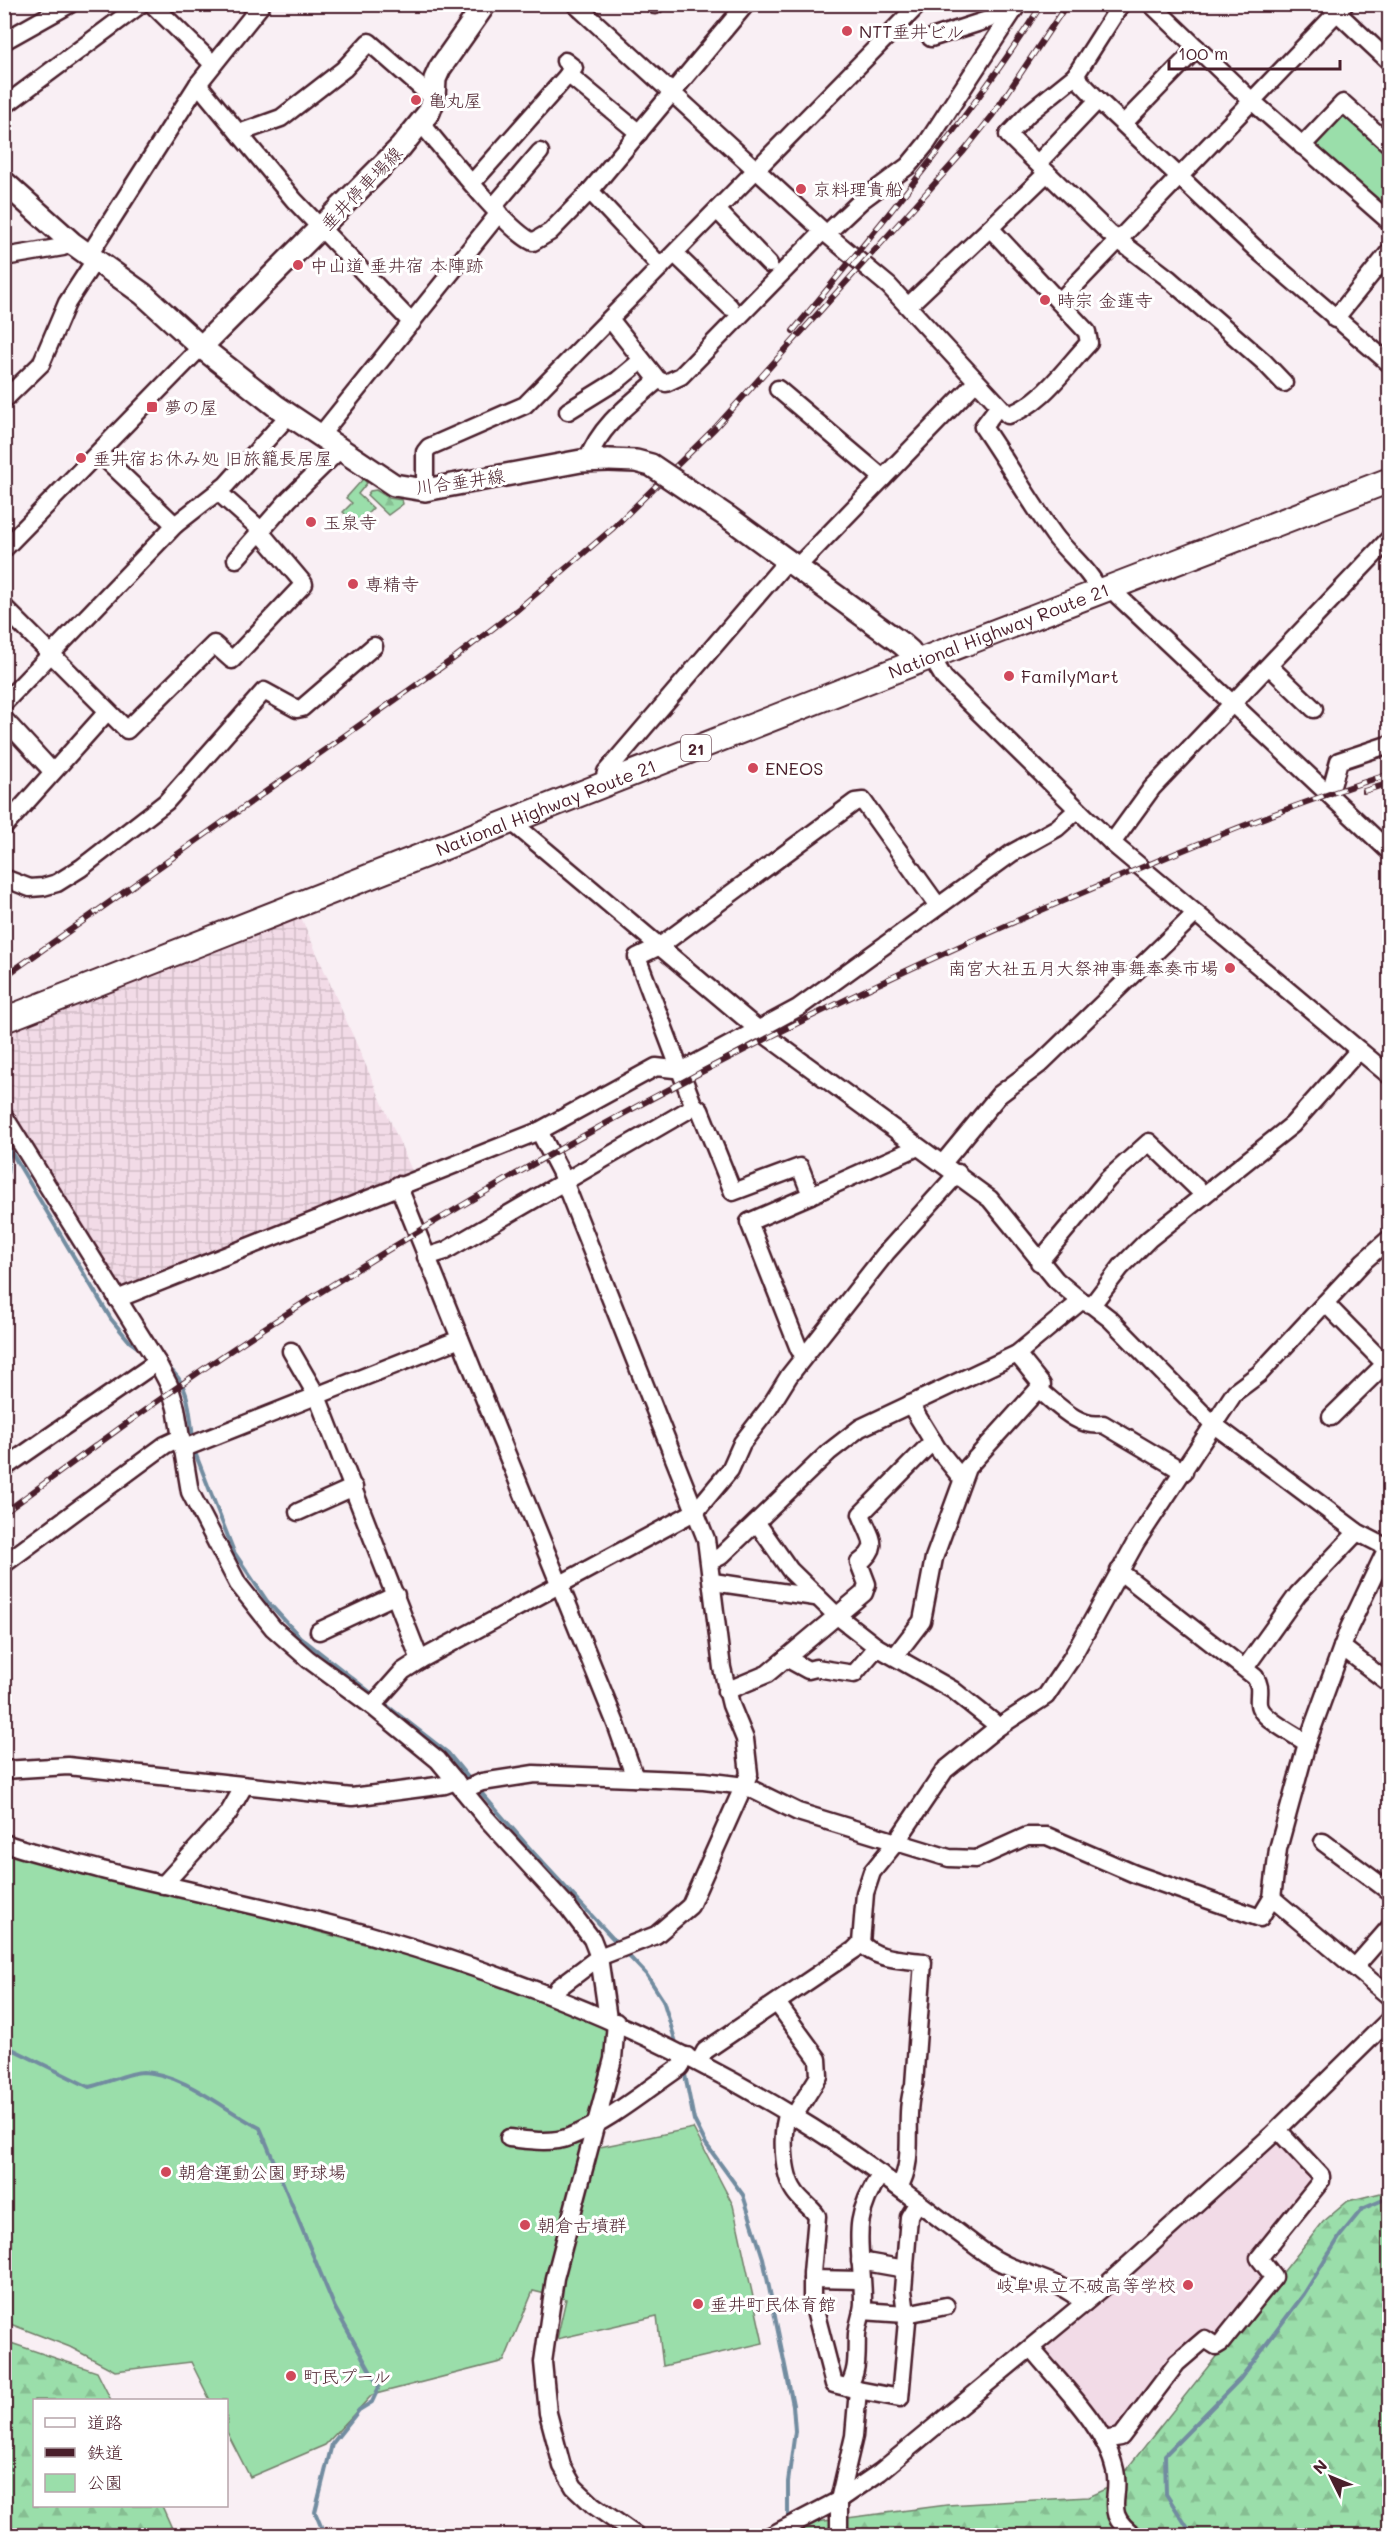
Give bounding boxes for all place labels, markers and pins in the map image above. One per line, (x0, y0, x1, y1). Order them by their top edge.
place label: NTT垂井ビル (859, 19, 964, 43)
marker: NTT垂井ビル (840, 24, 854, 38)
place label: 亀丸屋 (428, 88, 482, 112)
marker: 亀丸屋 (409, 93, 423, 107)
place label: 京料理貴船 (813, 177, 903, 201)
marker: 京料理貴船 (794, 182, 808, 196)
place label: 中山道 垂井宿 本陣跡 (310, 253, 484, 277)
marker: 中山道 垂井宿 本陣跡 (291, 258, 305, 272)
place label: 時宗 金蓮寺 (1057, 288, 1153, 312)
marker: 時宗 金蓮寺 (1038, 293, 1052, 307)
place label: 夢の屋 (164, 395, 218, 419)
marker: 夢の屋 (145, 400, 159, 414)
place label: 垂井宿お休み処 旧旅籠長居屋 (93, 446, 333, 470)
marker: 垂井宿お休み処 旧旅籠長居屋 (74, 451, 88, 465)
place label: 玉泉寺 (323, 510, 377, 534)
marker: 玉泉寺 (304, 515, 318, 529)
place label: 専精寺 (365, 572, 419, 596)
marker: 専精寺 (346, 577, 360, 591)
place label: FamilyMart (1021, 664, 1119, 688)
marker: FamilyMart (1002, 669, 1016, 683)
place label: ENEOS (765, 756, 823, 780)
marker: ENEOS (746, 761, 760, 775)
place label: 南宮大社五月大祭神事舞奉奏市場 (948, 956, 1218, 980)
marker: 南宮大社五月大祭神事舞奉奏市場 (1223, 961, 1237, 975)
place label: 朝倉運動公園 野球場 (178, 2160, 346, 2184)
marker: 朝倉運動公園 野球場 (159, 2165, 173, 2179)
place label: 朝倉古墳群 (537, 2213, 627, 2237)
marker: 朝倉古墳群 (518, 2218, 532, 2232)
place label: 岐阜県立不破高等学校 (996, 2273, 1176, 2297)
marker: 岐阜県立不破高等学校 (1181, 2278, 1195, 2292)
place label: 垂井町民体育館 (710, 2292, 836, 2316)
marker: 垂井町民体育館 (691, 2297, 705, 2311)
place label: 町民プール (303, 2364, 391, 2388)
marker: 町民プール (284, 2369, 298, 2383)

